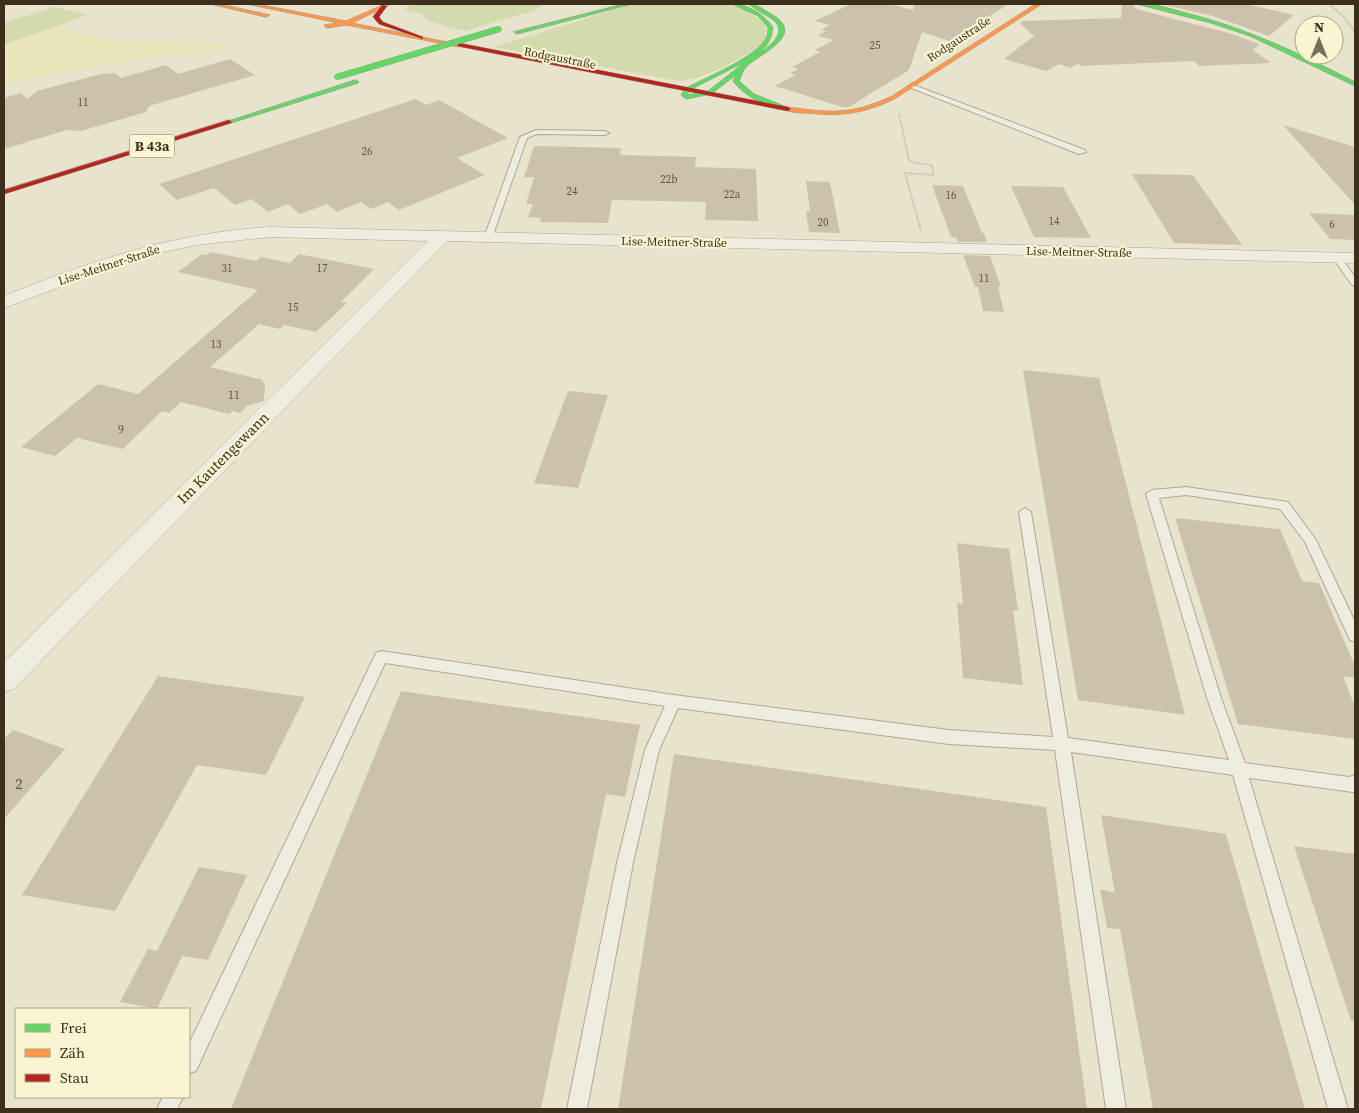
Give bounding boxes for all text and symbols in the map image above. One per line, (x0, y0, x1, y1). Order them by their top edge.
street label: Rodgaustraße (924, 12, 994, 66)
north arrow (1294, 15, 1344, 65)
text: N (1314, 17, 1324, 37)
house number: 25 (870, 38, 881, 53)
street label: Rodgaustraße (522, 43, 598, 73)
house number: 11 (78, 95, 89, 110)
road number: B 43a (130, 134, 174, 158)
house number: 26 (362, 144, 373, 159)
house number: 22b (660, 172, 678, 187)
house number: 24 (567, 184, 578, 199)
house number: 22a (724, 187, 741, 202)
house number: 16 (946, 188, 957, 203)
house number: 14 (1049, 214, 1060, 229)
house number: 20 (818, 215, 829, 230)
house number: 6 (1329, 217, 1335, 232)
street label: Lise-Meitner-Straße (621, 233, 727, 251)
street label: Lise-Meitner-Straße (56, 241, 162, 289)
street label: Lise-Meitner-Straße (1026, 243, 1132, 261)
house number: 31 (222, 261, 233, 276)
house number: 17 (317, 261, 328, 276)
house number: 11 (979, 271, 990, 286)
house number: 15 (288, 300, 299, 315)
house number: 13 (211, 337, 222, 352)
house number: 11 (228, 387, 240, 403)
street label: Im Kautengewann (172, 407, 273, 508)
house number: 9 (118, 421, 124, 437)
house number: 2 (15, 773, 23, 794)
legend (15, 1008, 190, 1098)
text: Frei (60, 1017, 87, 1038)
text: Zäh (60, 1042, 85, 1063)
text: Stau (60, 1067, 89, 1088)

